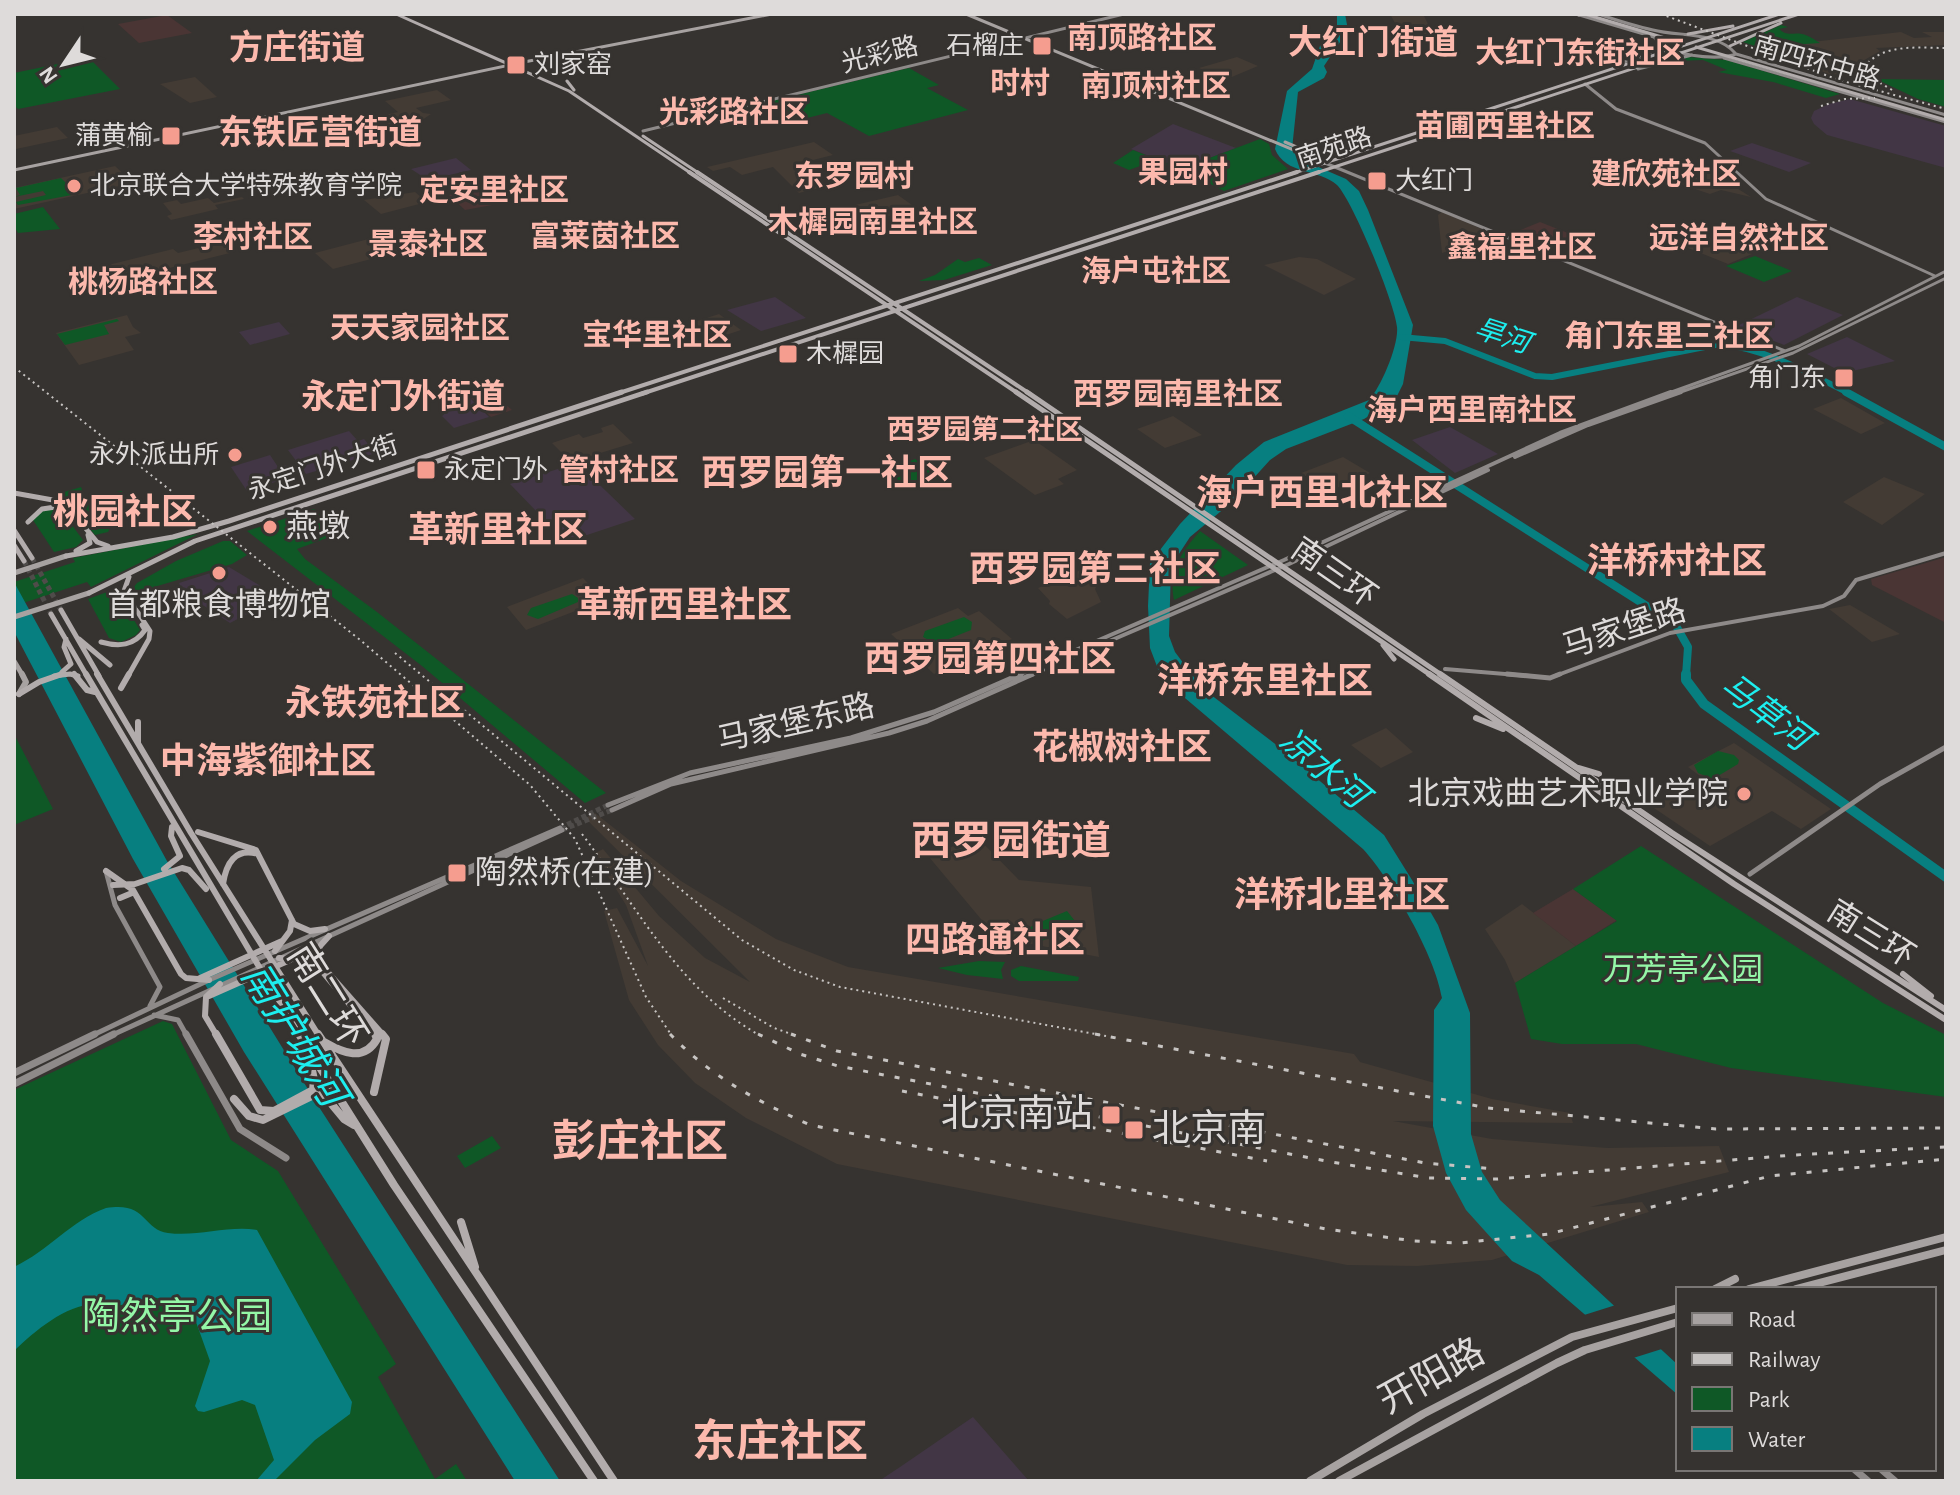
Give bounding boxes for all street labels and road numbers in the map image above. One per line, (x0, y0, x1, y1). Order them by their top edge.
street label: 光彩路 (839, 32, 921, 77)
street label: 南四环中路 (1751, 32, 1883, 93)
street label: 南苑路 (1293, 123, 1375, 172)
street label: 永定门外大街 (244, 431, 401, 504)
street label: 南三环 (1285, 531, 1384, 614)
street label: 马家堡路 (1558, 592, 1690, 664)
street label: 马家堡东路 (714, 687, 878, 757)
street label: 南三环 (1822, 893, 1921, 973)
street label: 南二环 (280, 937, 374, 1054)
street label: 开阳路 (1372, 1331, 1491, 1421)

